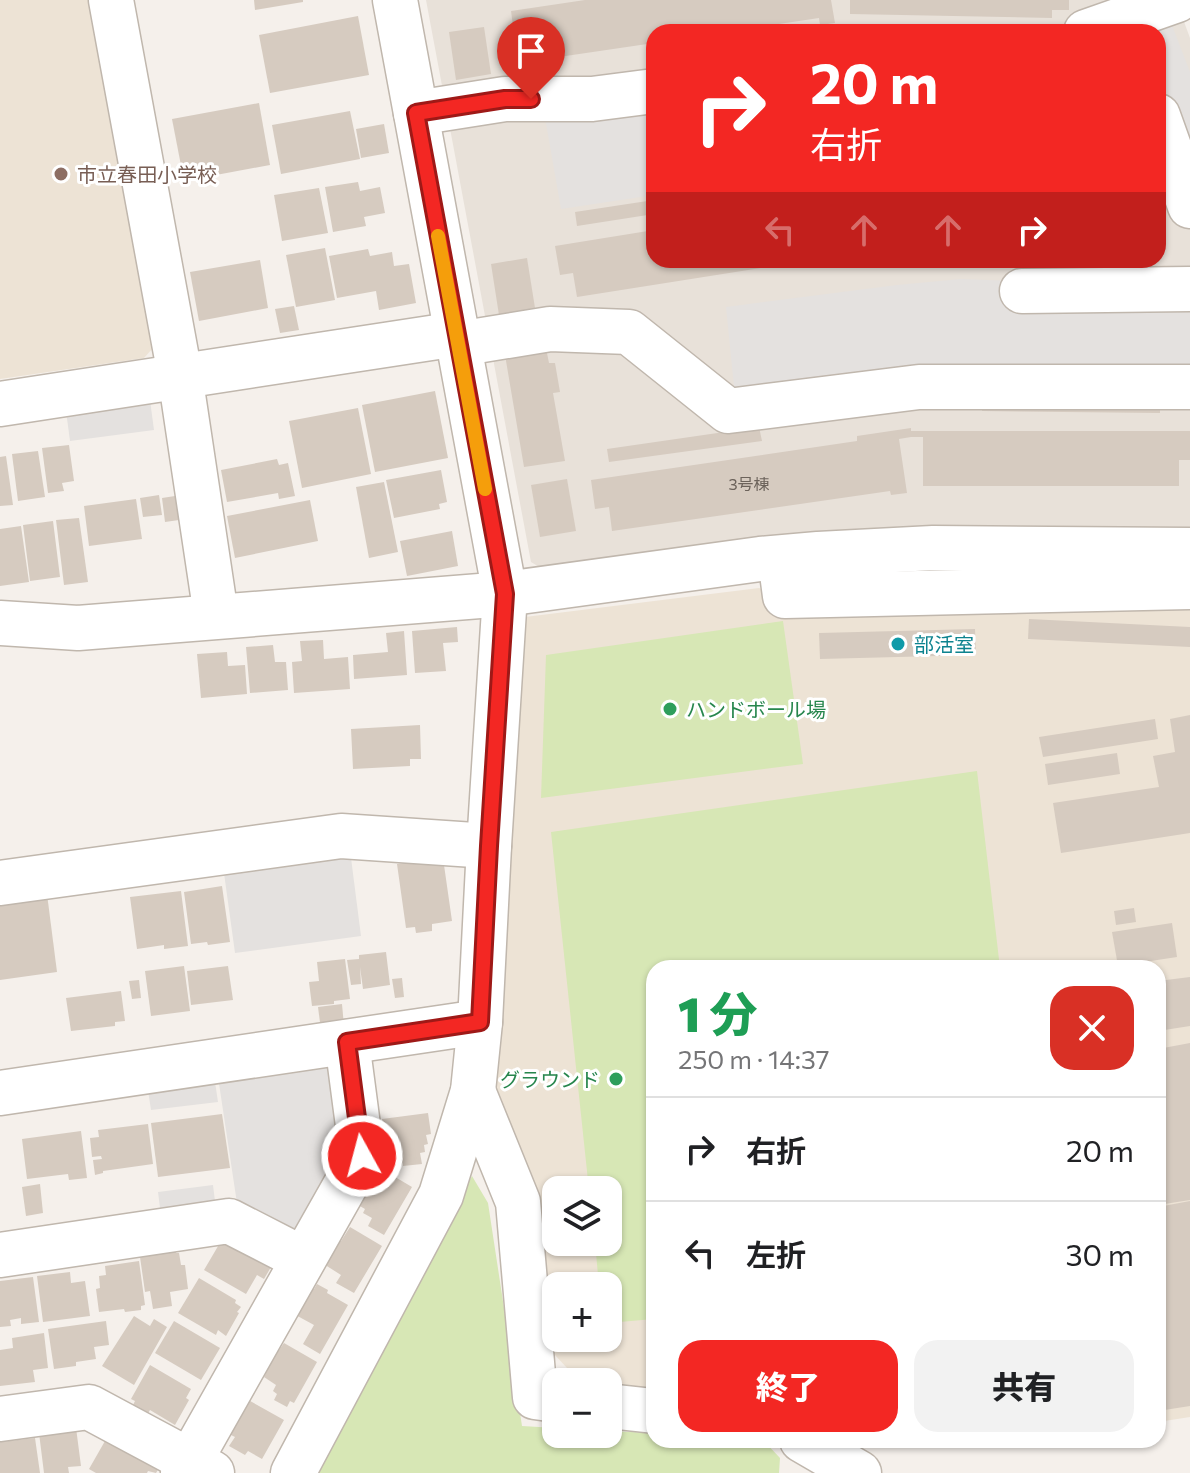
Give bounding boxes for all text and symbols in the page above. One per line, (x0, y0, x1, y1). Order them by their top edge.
pin (497, 17, 565, 99)
icon: arrive (509, 29, 553, 73)
text: 20 m (810, 47, 938, 116)
icon: right (678, 56, 782, 160)
text: 右折 (810, 121, 882, 165)
place label: 市立春田小学校 (77, 162, 217, 186)
marker: 市立春田小学校 (52, 165, 70, 183)
icon: left (758, 208, 802, 252)
icon: ahead (842, 208, 886, 252)
icon: ahead (926, 208, 970, 252)
icon: right (1010, 208, 1054, 252)
house number: 3号棟 (728, 474, 770, 493)
place label: 部活室 (914, 632, 974, 656)
marker: 部活室 (889, 635, 907, 653)
place label: ハンドボール場 (686, 697, 826, 721)
marker: ハンドボール場 (661, 700, 679, 718)
text: 1 分 (678, 983, 758, 1042)
button: close (1050, 986, 1134, 1070)
text: 250 m · 14:37 (678, 1043, 829, 1074)
place label: グラウンド (500, 1067, 600, 1091)
marker: グラウンド (607, 1070, 625, 1088)
position arrow (320, 1114, 404, 1198)
icon: right (678, 1127, 722, 1171)
text: 右折 (746, 1131, 806, 1168)
text: 20 m (1066, 1131, 1134, 1168)
map controls (542, 1176, 622, 1448)
button: layers (542, 1176, 622, 1256)
icon: left (678, 1231, 722, 1275)
text: 左折 (746, 1235, 806, 1272)
text: 30 m (1065, 1235, 1134, 1272)
button: + (542, 1272, 622, 1352)
button: 終了 (678, 1340, 898, 1432)
button: 共有 (914, 1340, 1134, 1432)
button: − (542, 1368, 622, 1448)

